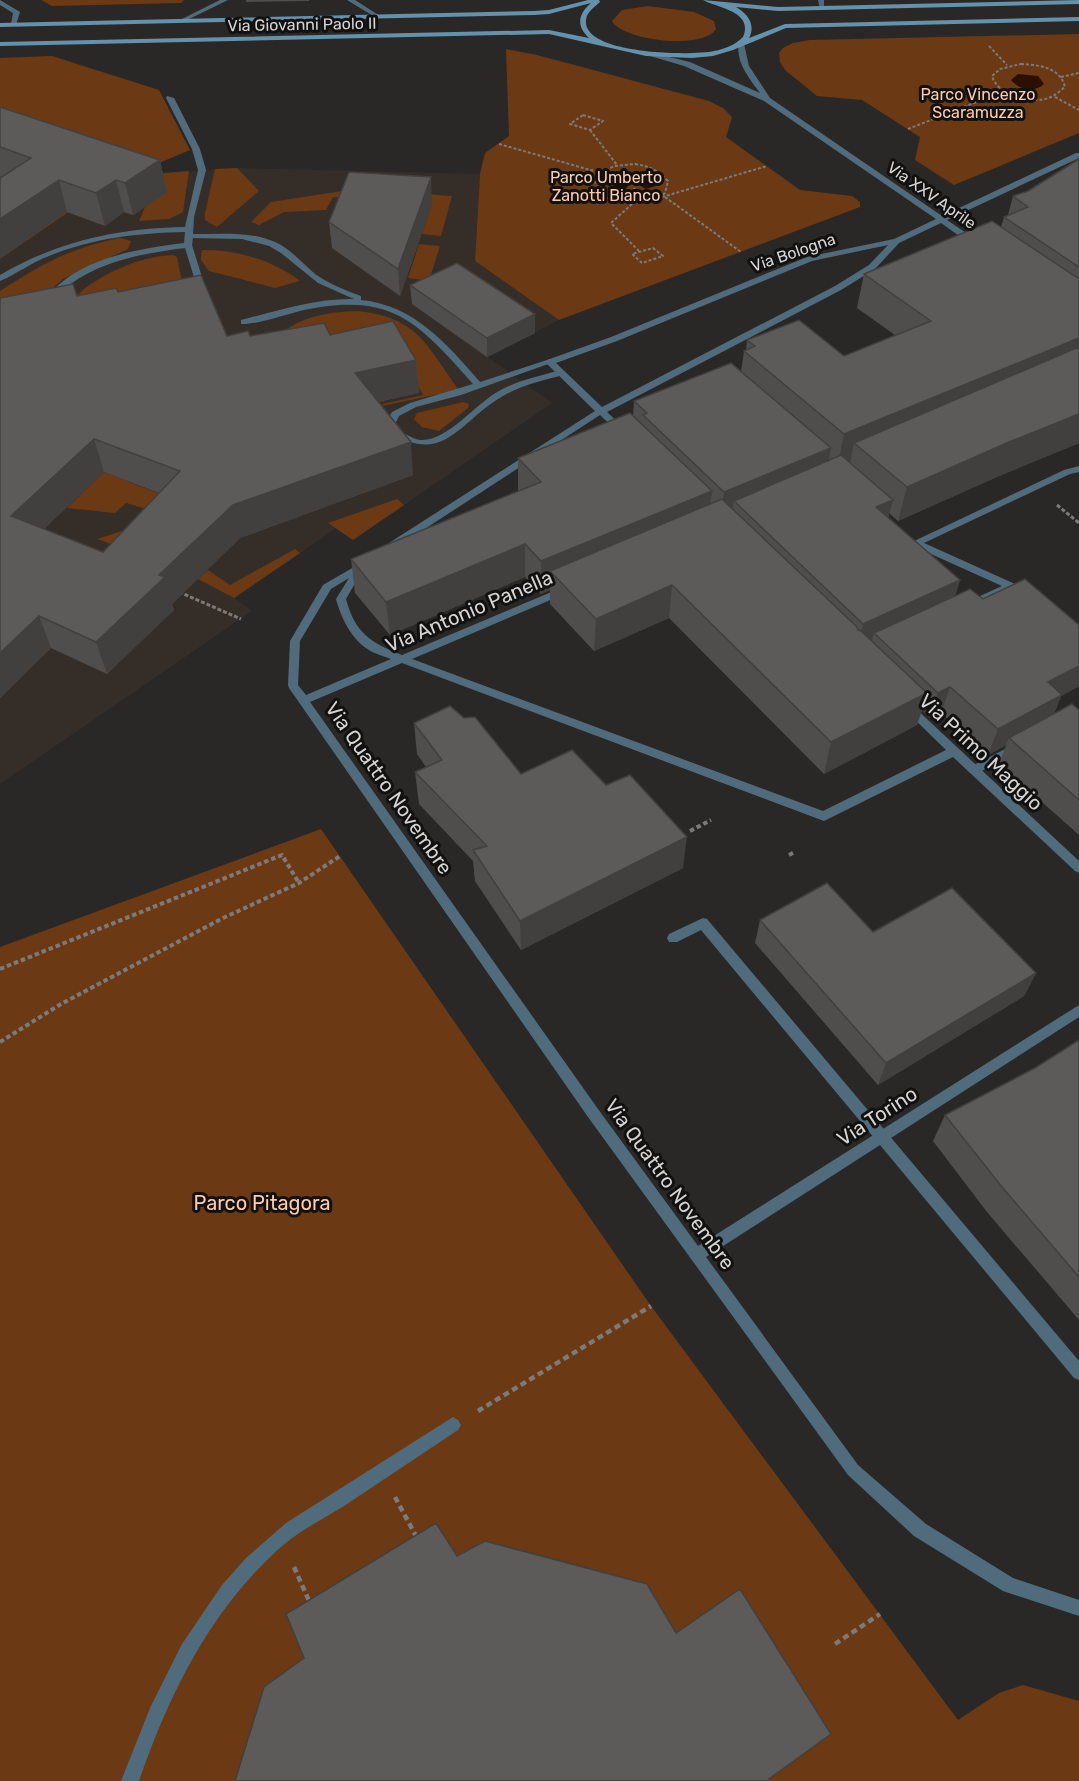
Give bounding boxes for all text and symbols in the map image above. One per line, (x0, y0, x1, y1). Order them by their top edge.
street label: Via Giovanni Paolo II (227, 14, 377, 35)
park label: Parco Vincenzo Scaramuzza (920, 85, 1036, 122)
street label: Via XXV Aprile (884, 158, 980, 233)
park label: Parco Umberto Zanotti Bianco (550, 168, 662, 205)
street label: Via Bologna (748, 229, 838, 276)
street label: Via Antonio Panella (382, 565, 556, 657)
street label: Via Primo Maggio (914, 689, 1048, 815)
street label: Via Quattro Novembre (320, 697, 458, 879)
street label: Via Torino (833, 1081, 921, 1151)
street label: Via Quattro Novembre (600, 1094, 740, 1274)
park label: Parco Pitagora (194, 1191, 330, 1215)

